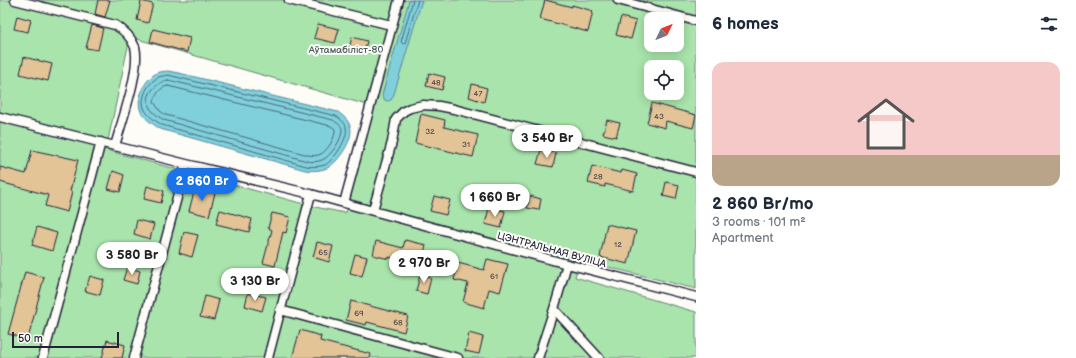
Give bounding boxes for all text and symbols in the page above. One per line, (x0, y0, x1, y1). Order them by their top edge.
north arrow (644, 12, 684, 52)
map controls (644, 12, 684, 100)
icon: filters (1038, 13, 1060, 35)
text: 6 homes (712, 14, 779, 34)
park label: Аўтамабіліст-80 (308, 44, 383, 56)
button: locate (644, 60, 684, 100)
house number: 48 (431, 78, 441, 87)
icon: home (850, 88, 922, 160)
house number: 47 (474, 89, 482, 98)
house number: 43 (654, 112, 664, 121)
pin: 3 540 Br (506, 125, 588, 159)
house number: 32 (425, 127, 435, 136)
text: 3 540 Br (521, 130, 573, 146)
house number: 31 (462, 140, 470, 149)
pin: 2 860 Br (161, 168, 243, 202)
house number: 28 (593, 172, 603, 181)
text: 2 860 Br (176, 173, 228, 189)
pin: 1 660 Br (454, 184, 536, 218)
text: 1 660 Br (470, 189, 520, 205)
text: 2 860 Br/mo (712, 194, 813, 214)
text: 3 rooms · 101 m² (712, 214, 806, 230)
street label: ЦЭНТРАЛЬНАЯ ВУЛІЦА (496, 230, 608, 270)
text: Apartment (712, 230, 773, 246)
house number: 12 (614, 240, 622, 249)
pin: 3 580 Br (91, 242, 173, 276)
text: 3 580 Br (106, 247, 158, 263)
house number: 65 (318, 248, 328, 257)
pin: 2 970 Br (383, 250, 465, 284)
text: 2 970 Br (398, 255, 450, 271)
pin: 3 130 Br (214, 268, 296, 302)
house number: 61 (490, 272, 498, 281)
text: 3 130 Br (230, 273, 280, 289)
house number: 69 (354, 309, 364, 318)
house number: 68 (393, 318, 403, 327)
scale bar (12, 330, 119, 349)
text: 50 m (18, 332, 43, 345)

